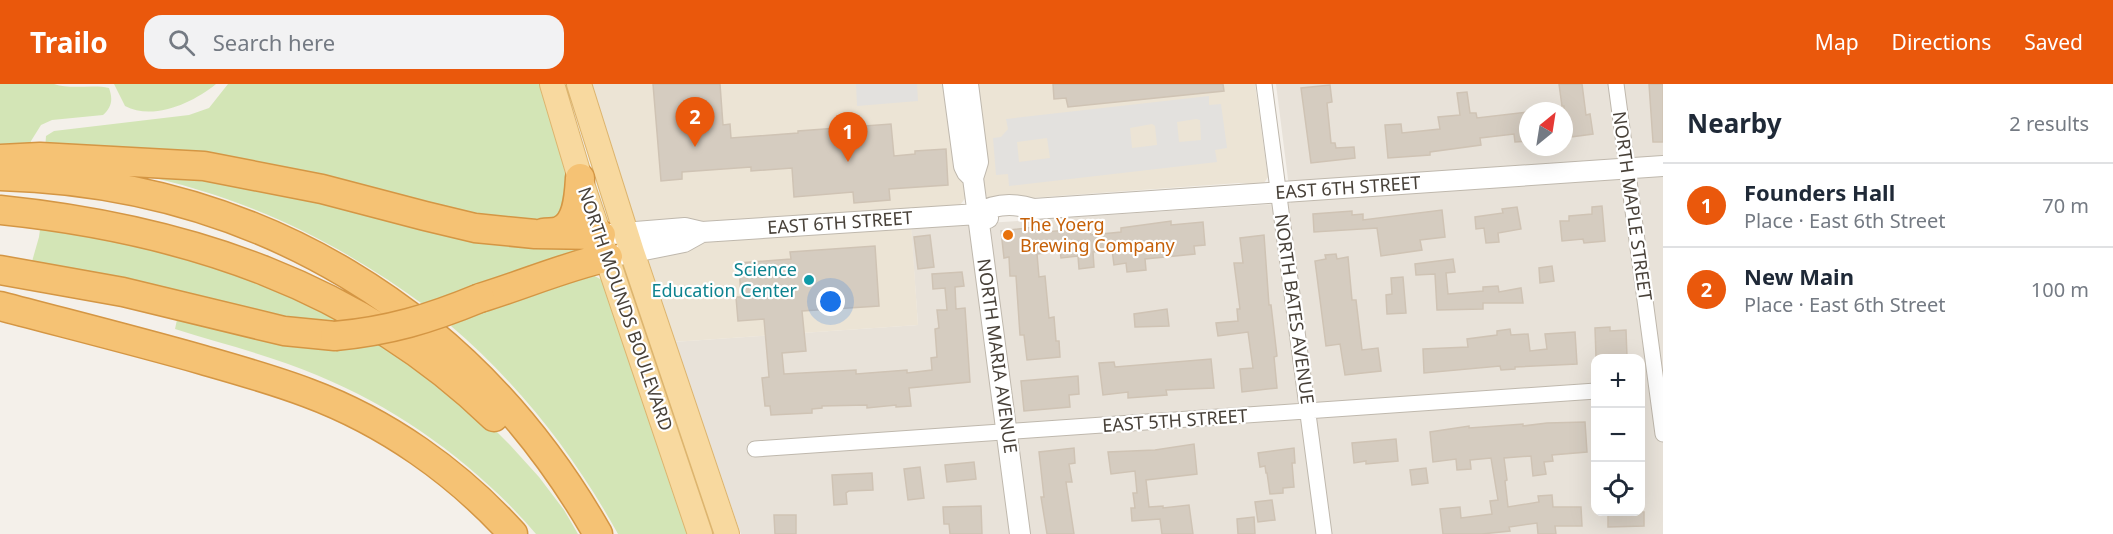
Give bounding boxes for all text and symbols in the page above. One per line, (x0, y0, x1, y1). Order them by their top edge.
search box (144, 15, 564, 69)
text: Trailo (30, 23, 108, 61)
icon: search (165, 26, 198, 59)
text: Search here (213, 27, 335, 57)
text: Map (1815, 28, 1859, 56)
text: Directions (1892, 28, 1991, 56)
text: Saved (2024, 28, 2083, 56)
pin: 2 (676, 98, 714, 147)
north arrow (1519, 102, 1573, 156)
text: Nearby (1687, 105, 1782, 141)
street label: NORTH MAPLE STREET (1608, 110, 1658, 302)
text: 2 results (2009, 110, 2089, 137)
pin: 1 (828, 112, 868, 162)
street label: EAST 6TH STREET (1275, 170, 1421, 204)
text: Founders Hall (1744, 177, 1895, 207)
street label: NORTH MOUNDS BOULEVARD (573, 184, 679, 434)
text: 1 (1701, 192, 1712, 219)
text: 70 m (2042, 192, 2089, 219)
street label: EAST 6TH STREET (767, 205, 913, 239)
text: Place · East 6th Street (1744, 207, 1946, 234)
place label: The Yoerg Brewing Company (1020, 212, 1176, 257)
street label: NORTH BATES AVENUE (1270, 212, 1320, 406)
marker: The Yoerg Brewing Company (1001, 228, 1015, 242)
place label: Science Education Center (651, 257, 798, 302)
street label: NORTH MARIA AVENUE (972, 257, 1024, 455)
text: New Main (1744, 261, 1854, 291)
marker: Science Education Center (802, 273, 816, 287)
text: 2 (1701, 276, 1712, 303)
text: 100 m (2031, 276, 2089, 303)
your location (816, 287, 845, 316)
text: Place · East 6th Street (1744, 291, 1946, 318)
map controls (1591, 354, 1645, 516)
button: + (1591, 354, 1645, 408)
street label: EAST 5TH STREET (1102, 403, 1248, 437)
button: − (1591, 408, 1645, 462)
button: locate (1591, 462, 1645, 516)

